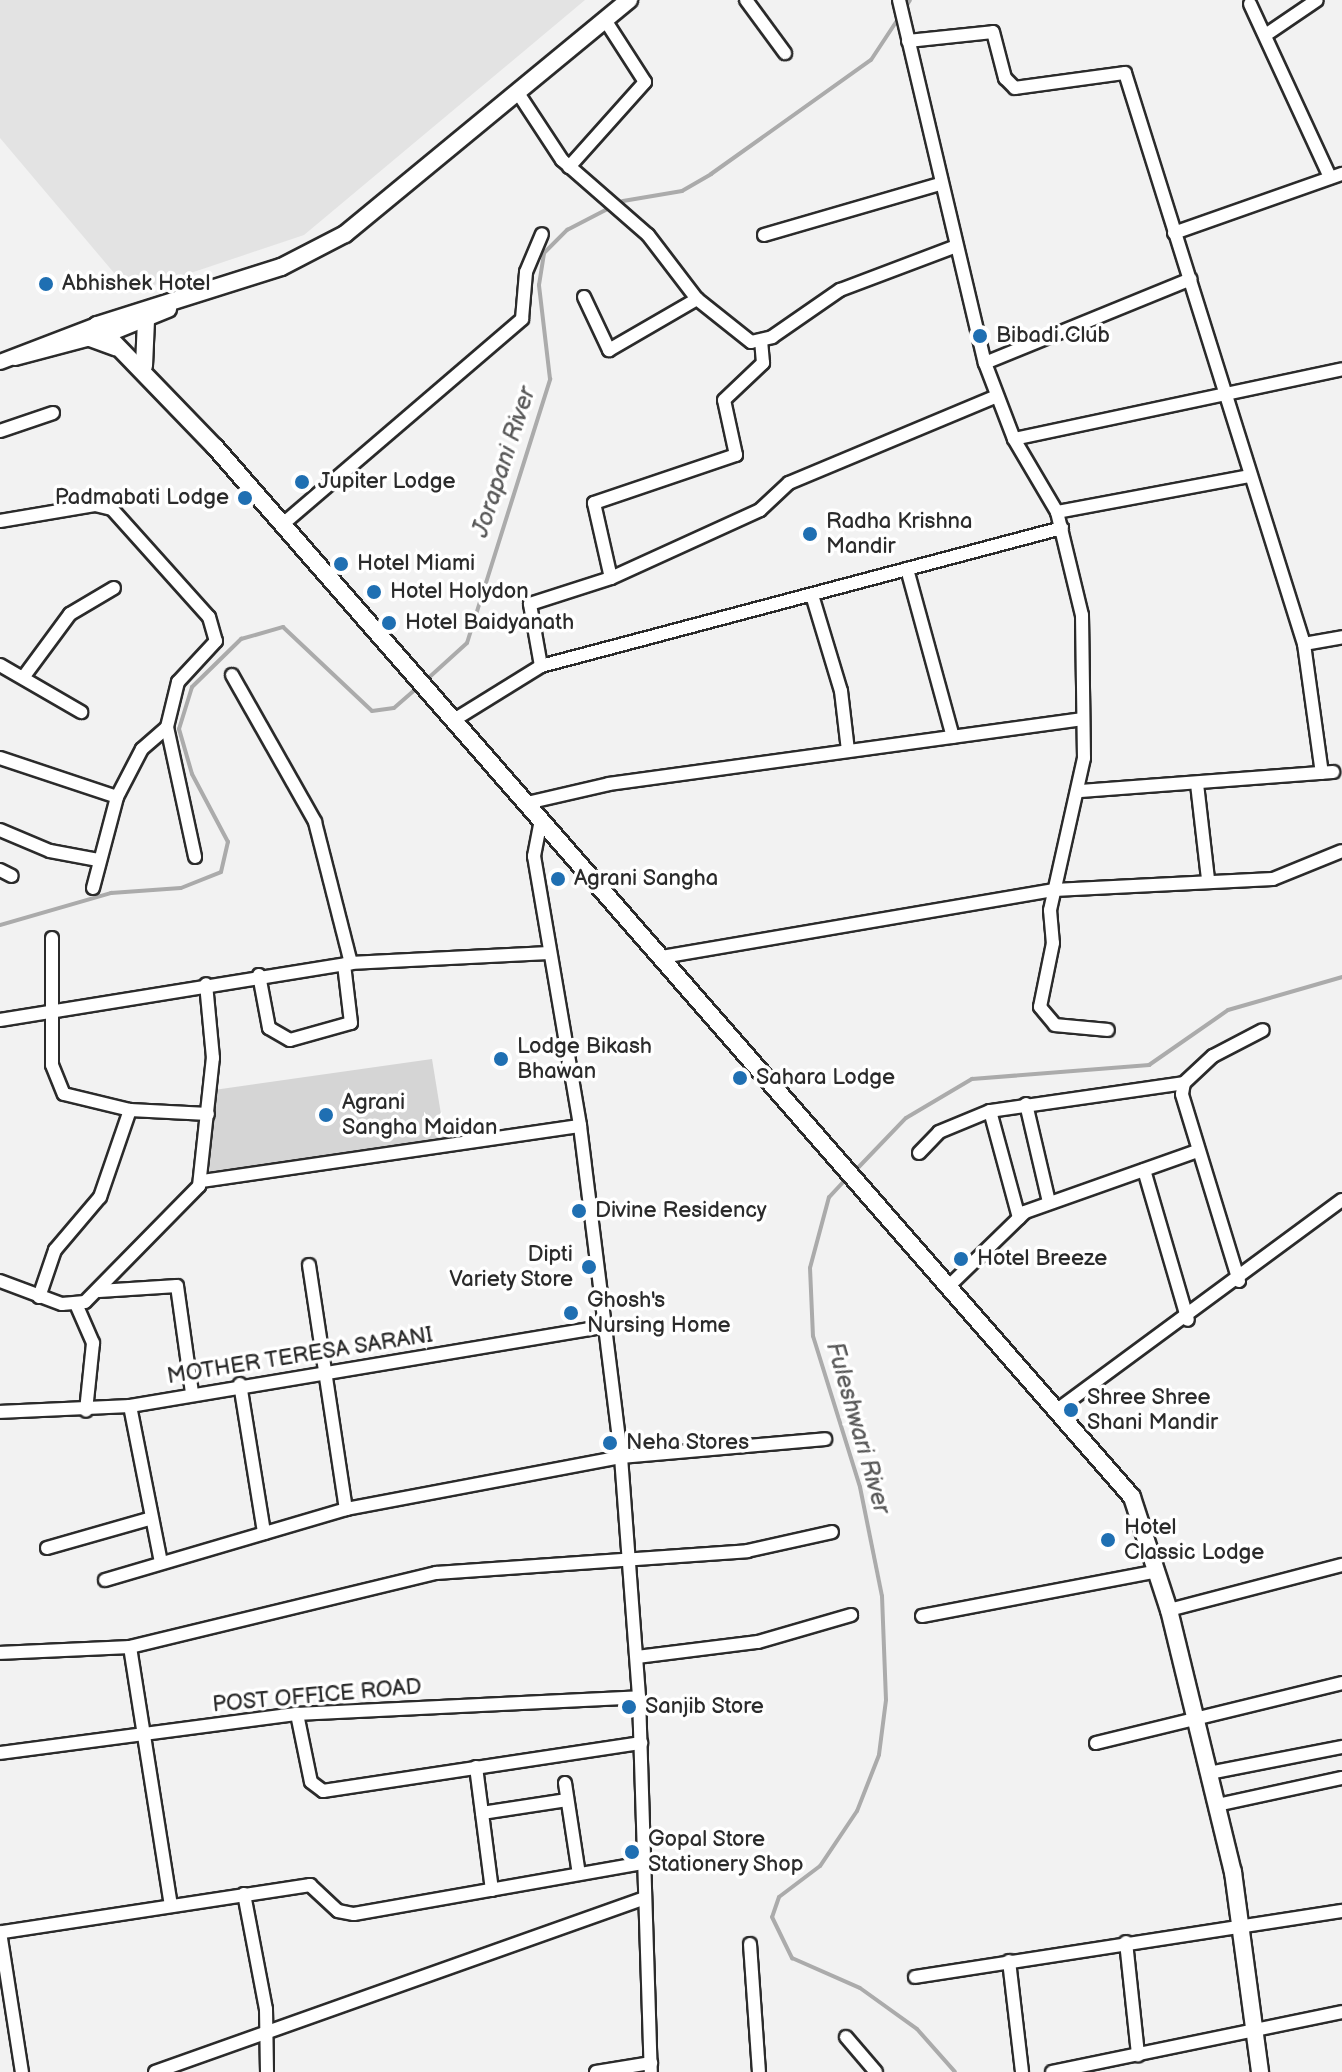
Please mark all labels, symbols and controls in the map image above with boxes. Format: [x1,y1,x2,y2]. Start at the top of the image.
place label: Abhishek Hotel [62,271,210,297]
marker: Abhishek Hotel [37,275,55,293]
place label: Bibadi Club [996,323,1110,349]
marker: Bibadi Club [971,327,989,345]
water label: Jorapani River [466,383,542,541]
place label: Jupiter Lodge [318,469,455,495]
marker: Jupiter Lodge [293,473,311,491]
place label: Padmabati Lodge [55,485,229,511]
marker: Padmabati Lodge [236,489,254,507]
place label: Radha Krishna Mandir [826,508,972,560]
marker: Radha Krishna Mandir [801,525,819,543]
place label: Hotel Miami [357,551,475,577]
marker: Hotel Miami [332,555,350,573]
place label: Hotel Holydon [390,579,529,605]
marker: Hotel Holydon [365,583,383,601]
place label: Hotel Baidyanath [405,610,574,636]
marker: Hotel Baidyanath [380,614,398,632]
place label: Agrani Sangha [574,866,719,892]
marker: Agrani Sangha [549,870,567,888]
place label: Lodge Bikash Bhawan [517,1033,652,1084]
marker: Lodge Bikash Bhawan [492,1050,510,1068]
place label: Sahara Lodge [756,1065,895,1091]
marker: Sahara Lodge [731,1069,749,1087]
place label: Agrani Sangha Maidan [342,1089,497,1140]
marker: Agrani Sangha Maidan [317,1106,335,1124]
place label: Divine Residency [595,1198,767,1224]
marker: Divine Residency [570,1202,588,1220]
place label: Dipti Variety Store [447,1241,573,1292]
place label: Hotel Breeze [977,1246,1107,1272]
marker: Hotel Breeze [952,1250,970,1268]
marker: Dipti Variety Store [580,1258,598,1276]
place label: Ghosh's Nursing Home [587,1287,731,1338]
marker: Ghosh's Nursing Home [562,1304,580,1322]
street label: MOTHER TERESA SARANI [165,1322,435,1390]
water label: Fuleshwari River [820,1339,896,1517]
place label: Shree Shree Shani Mandir [1087,1384,1218,1436]
marker: Shree Shree Shani Mandir [1062,1401,1080,1419]
place label: Neha Stores [626,1430,749,1456]
marker: Neha Stores [601,1434,619,1452]
place label: Hotel Classic Lodge [1124,1514,1264,1566]
marker: Hotel Classic Lodge [1099,1531,1117,1549]
street label: POST OFFICE ROAD [211,1674,423,1718]
place label: Sanjib Store [645,1694,764,1720]
marker: Sanjib Store [620,1698,638,1716]
place label: Gopal Store Stationery Shop [648,1826,805,1878]
marker: Gopal Store Stationery Shop [623,1843,641,1861]

